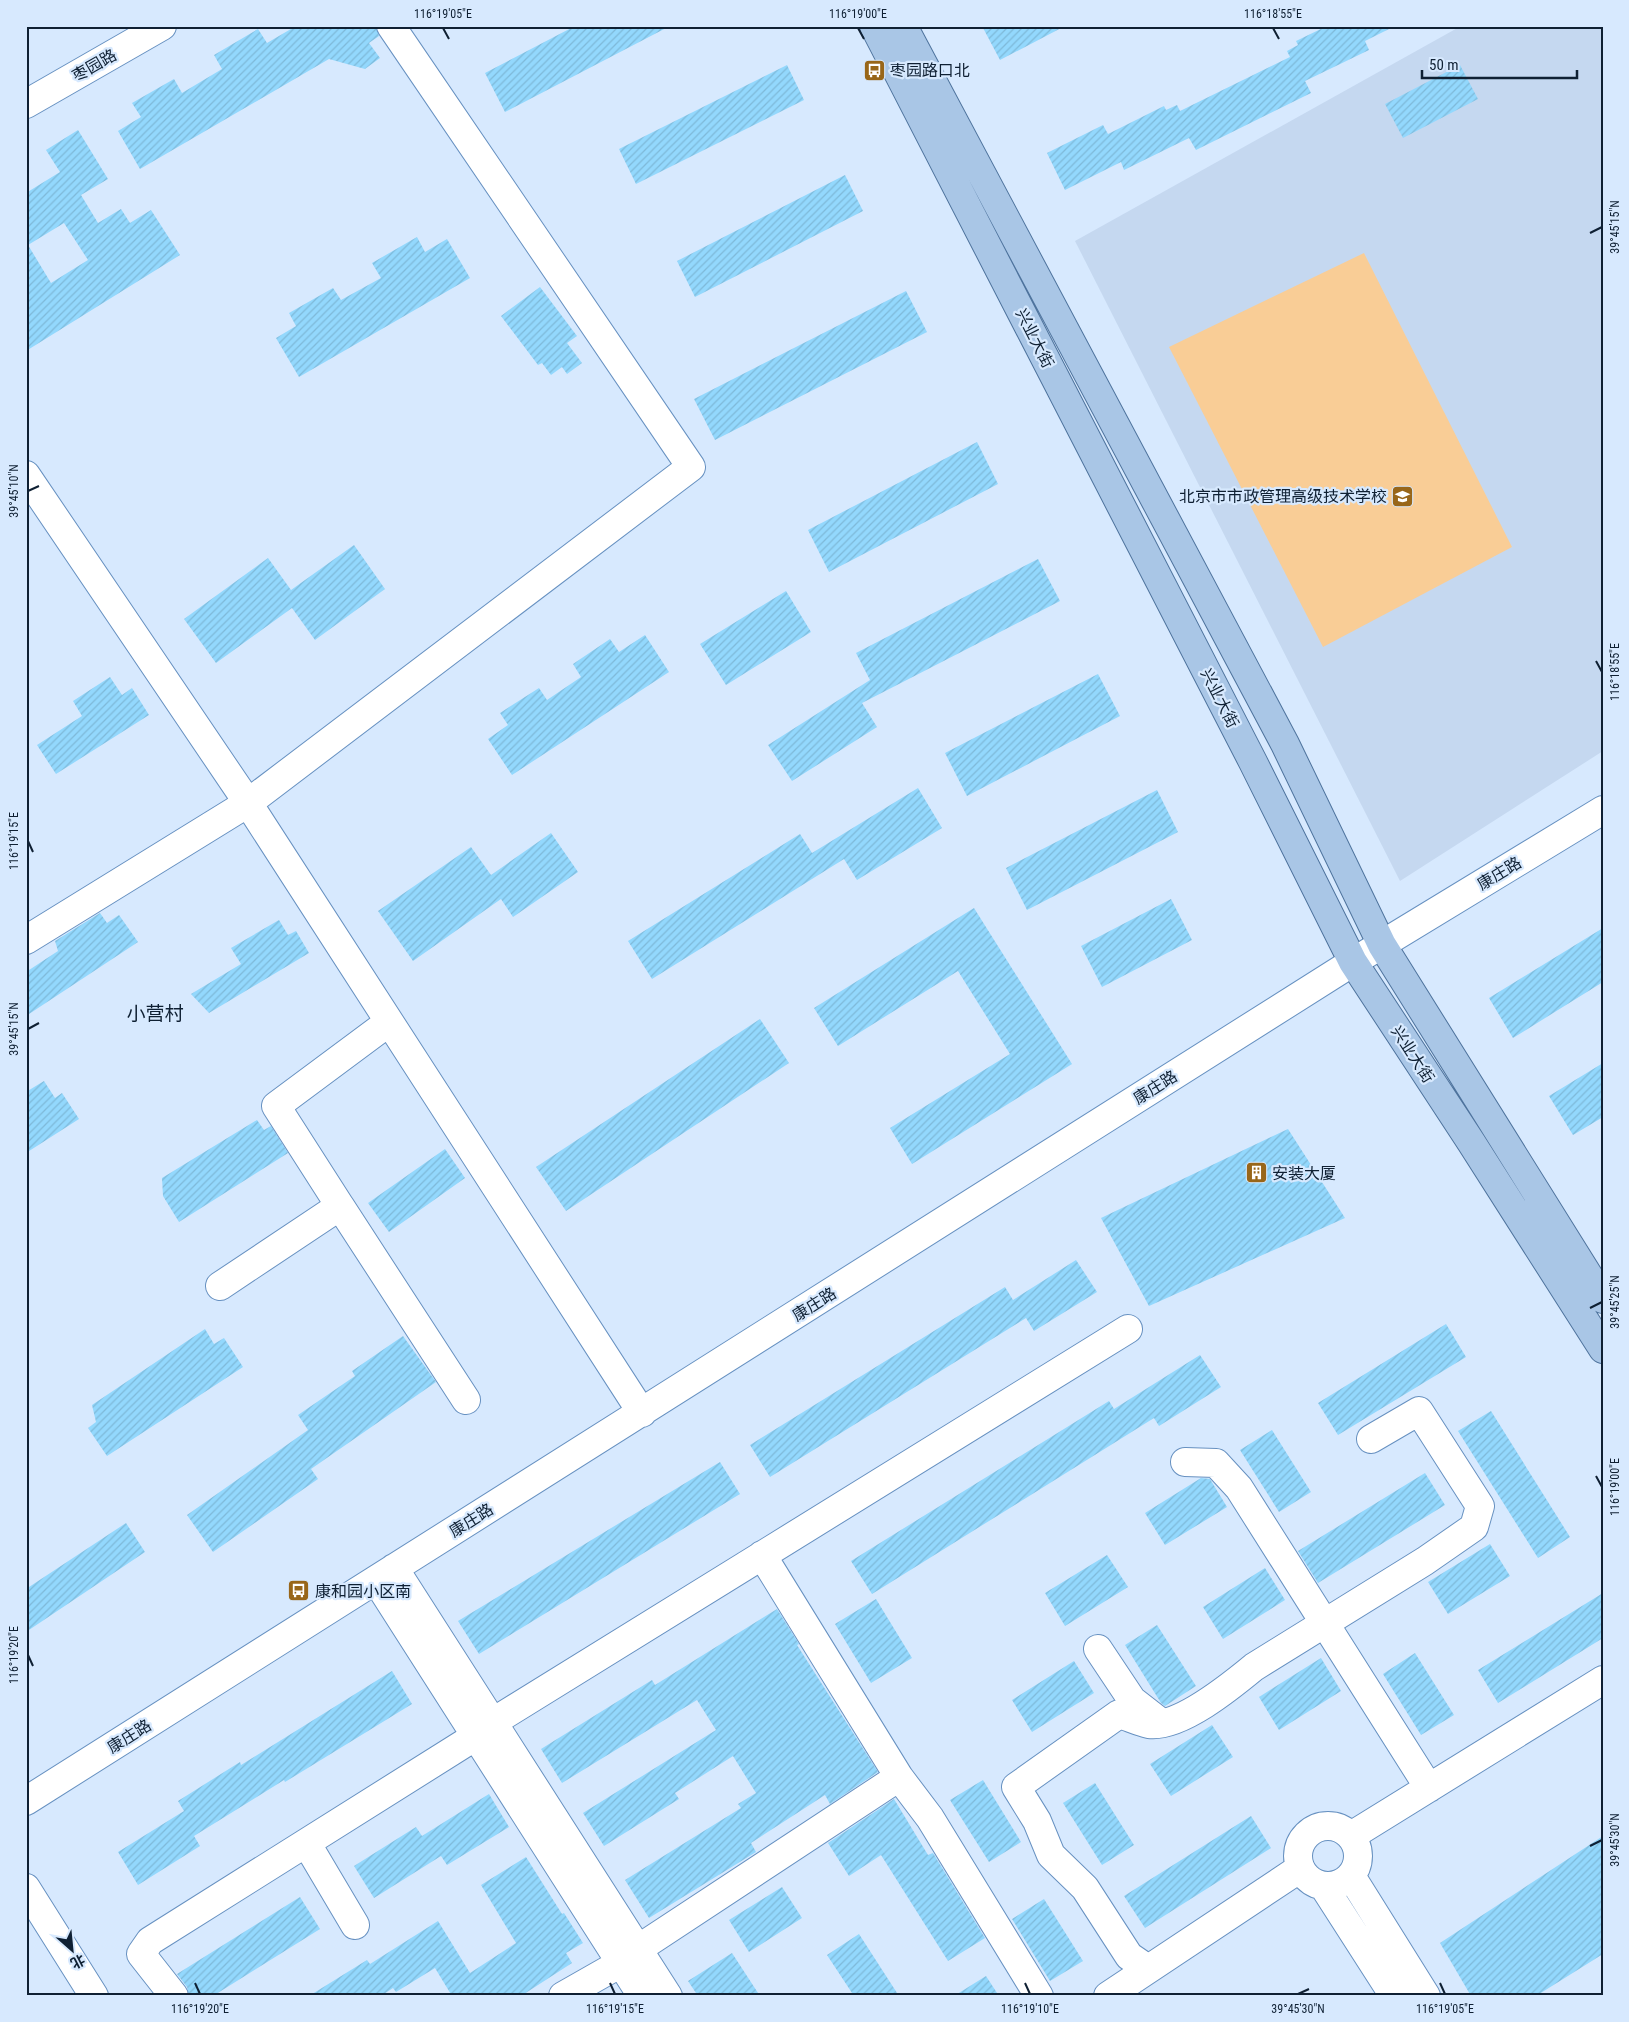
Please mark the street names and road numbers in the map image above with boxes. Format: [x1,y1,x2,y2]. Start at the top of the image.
street label: 枣园路 [69,45,120,86]
street label: 兴业大街 [1012,305,1058,371]
street label: 兴业大街 [1197,665,1243,731]
street label: 康庄路 [1474,853,1525,894]
street label: 兴业大街 [1387,1022,1438,1086]
street label: 康庄路 [1130,1067,1181,1108]
street label: 康庄路 [789,1284,840,1325]
street label: 康庄路 [446,1500,497,1541]
street label: 康庄路 [104,1716,155,1757]

